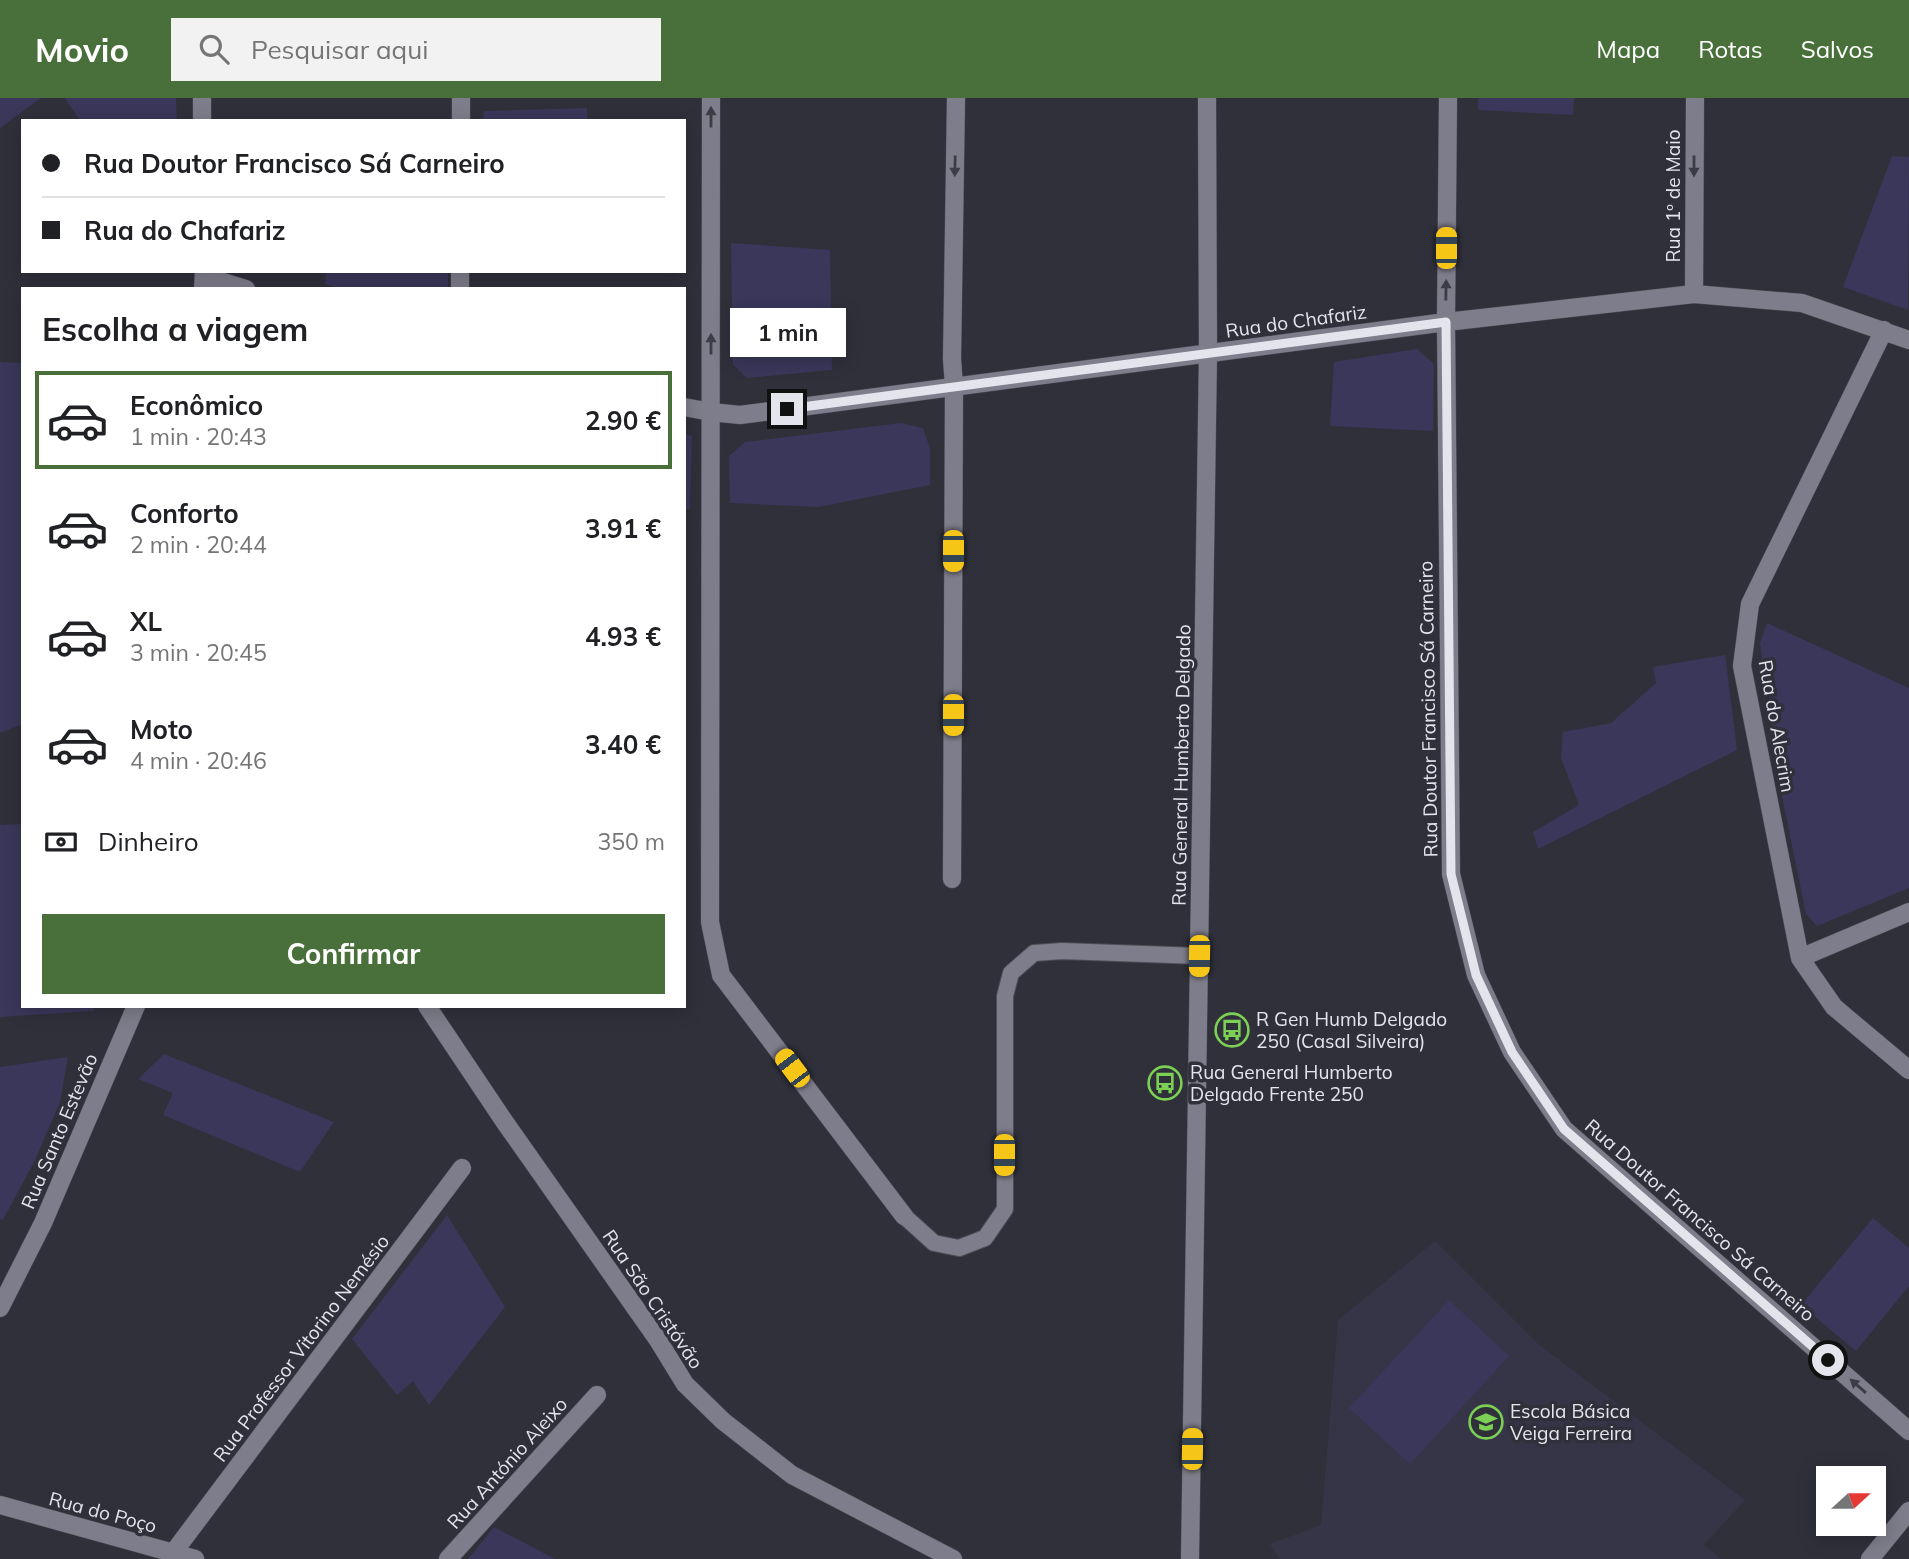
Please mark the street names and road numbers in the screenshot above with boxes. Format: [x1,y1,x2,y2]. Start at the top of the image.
street label: Rua 1º de Maio [1661,129,1685,263]
street label: Rua do Chafariz [1224,299,1368,343]
street label: Rua Doutor Francisco Sá Carneiro [1413,560,1443,858]
street label: Rua General Humberto Delgado [1167,624,1195,906]
street label: Rua do Alecrim [1754,658,1800,794]
street label: Rua Santo Estevão [15,1050,103,1212]
street label: Rua Doutor Francisco Sá Carneiro [1580,1114,1820,1326]
street label: Rua São Cristóvão [598,1225,708,1373]
street label: Rua Professor Vitorino Nemésio [208,1230,394,1466]
street label: Rua António Aleixo [442,1392,572,1534]
street label: Rua do Poço [47,1486,159,1538]

